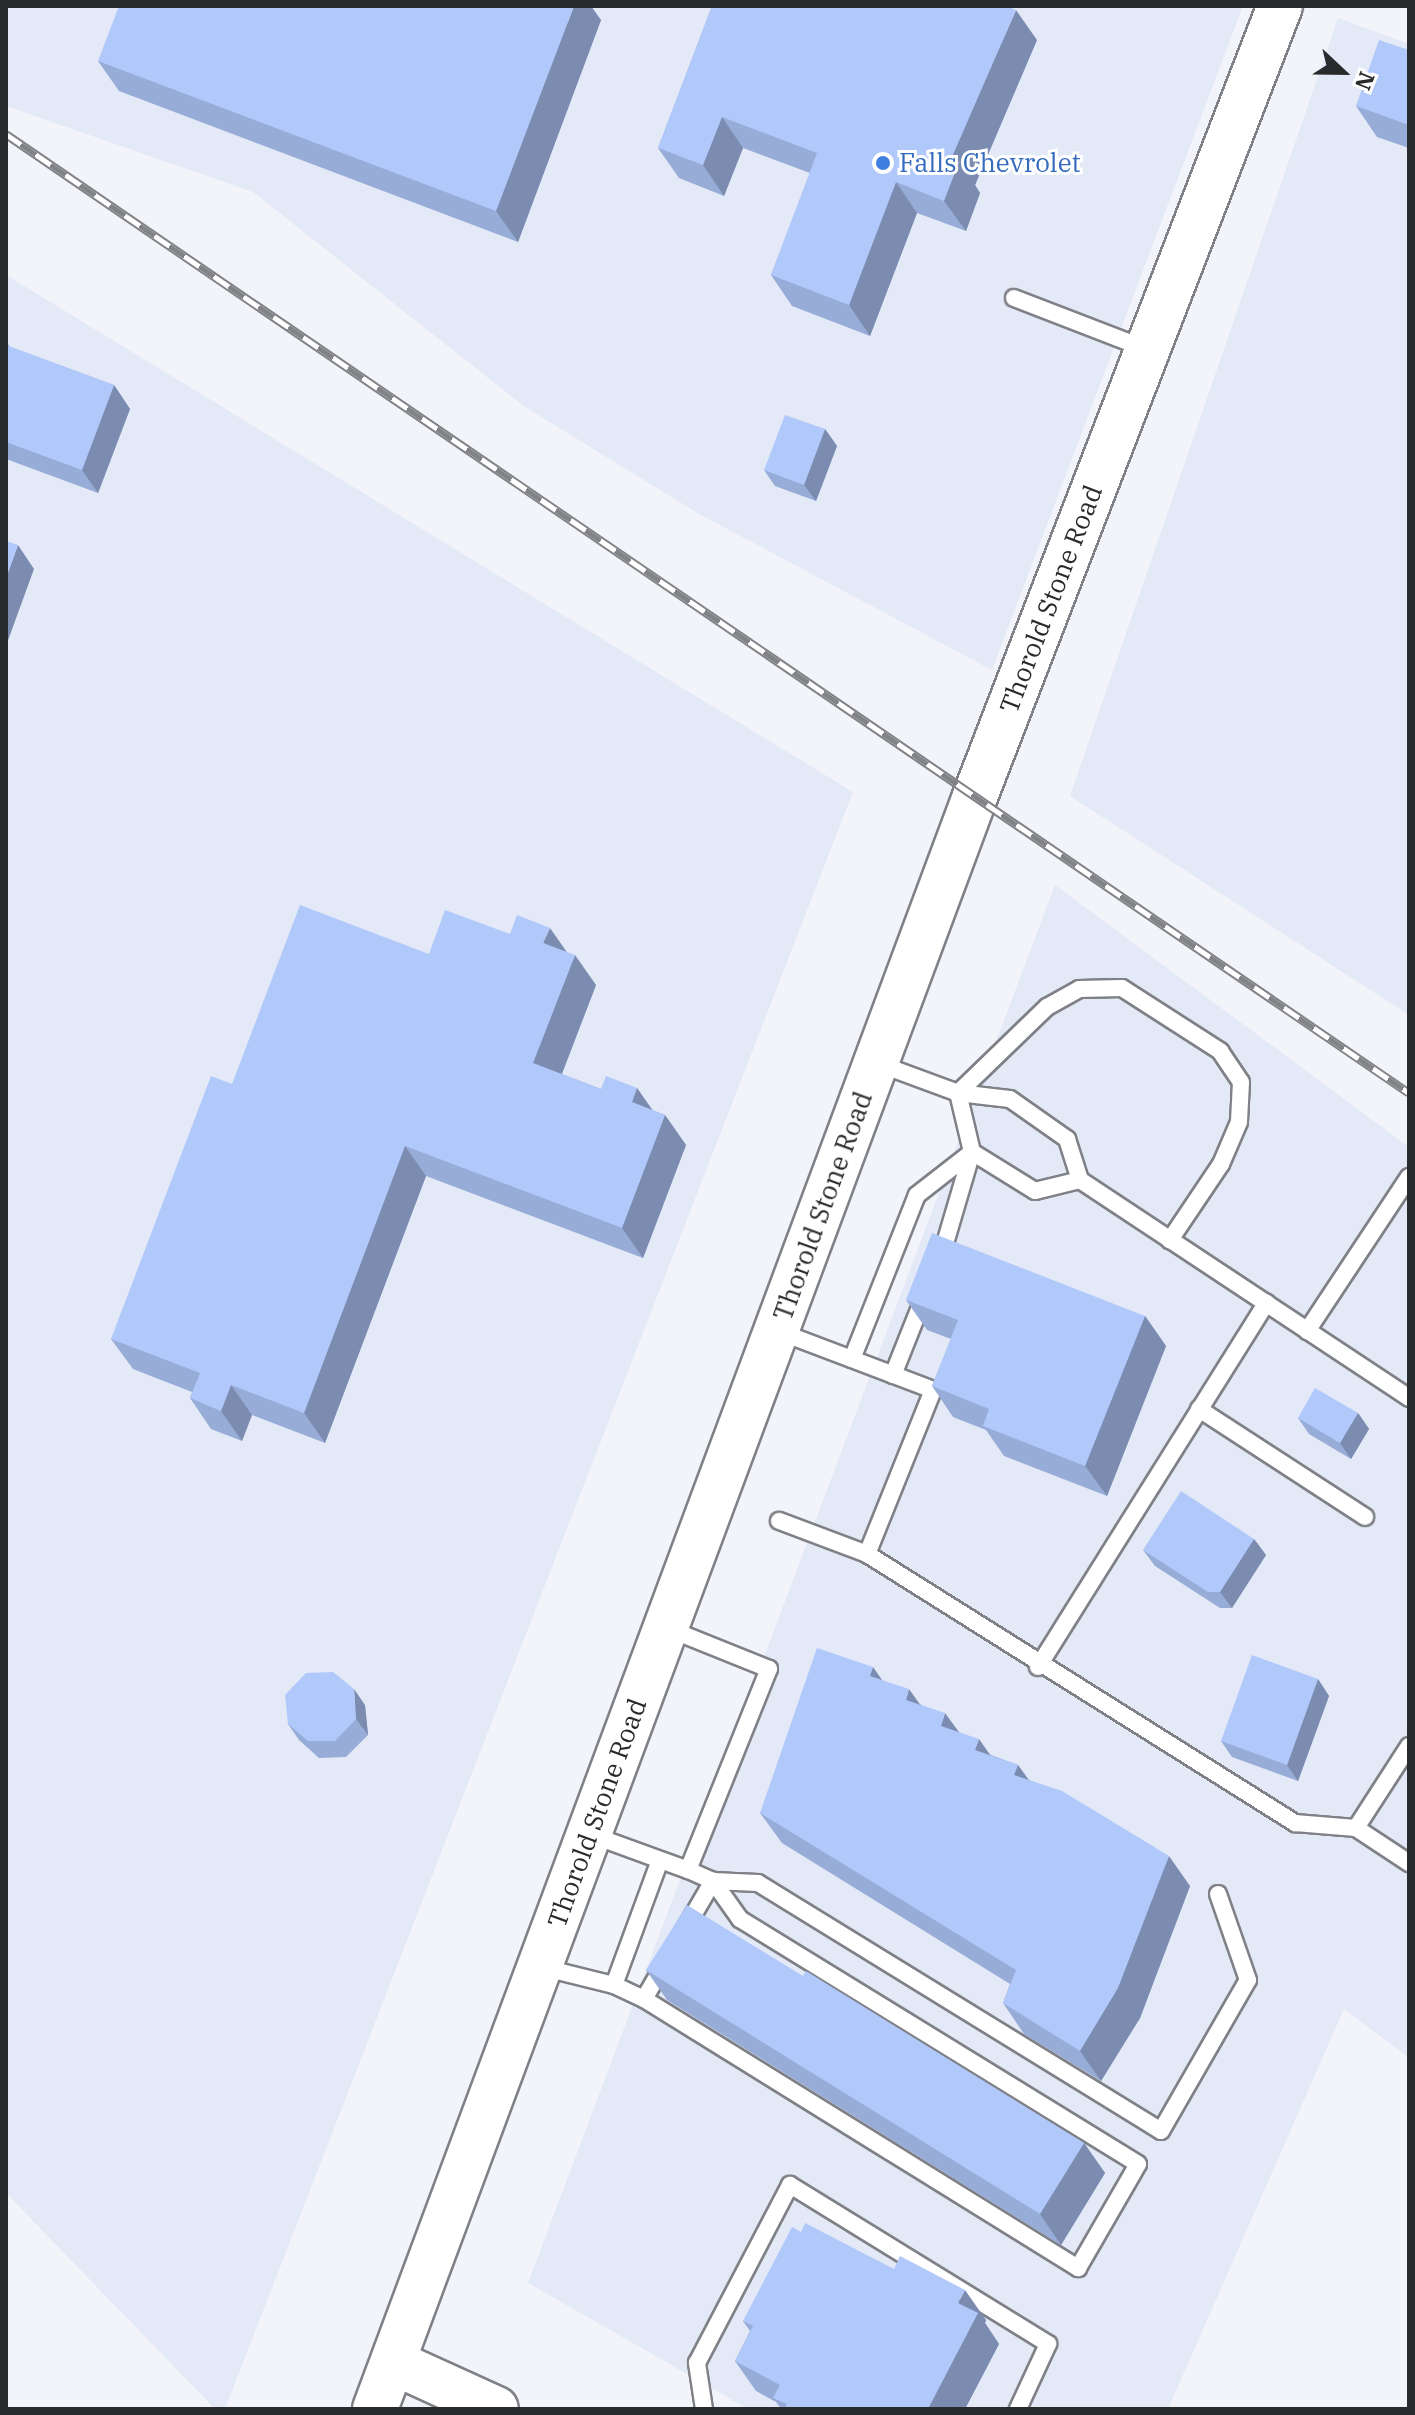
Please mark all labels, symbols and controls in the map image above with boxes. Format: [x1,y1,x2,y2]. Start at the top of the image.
north arrow [1303,32,1383,112]
text: N [1349,68,1382,95]
place label: Falls Chevrolet [899,147,1081,179]
marker: Falls Chevrolet [874,154,892,172]
street label: Thorold Stone Road [993,481,1109,717]
street label: Thorold Stone Road [767,1087,879,1325]
street label: Thorold Stone Road [541,1694,653,1932]

